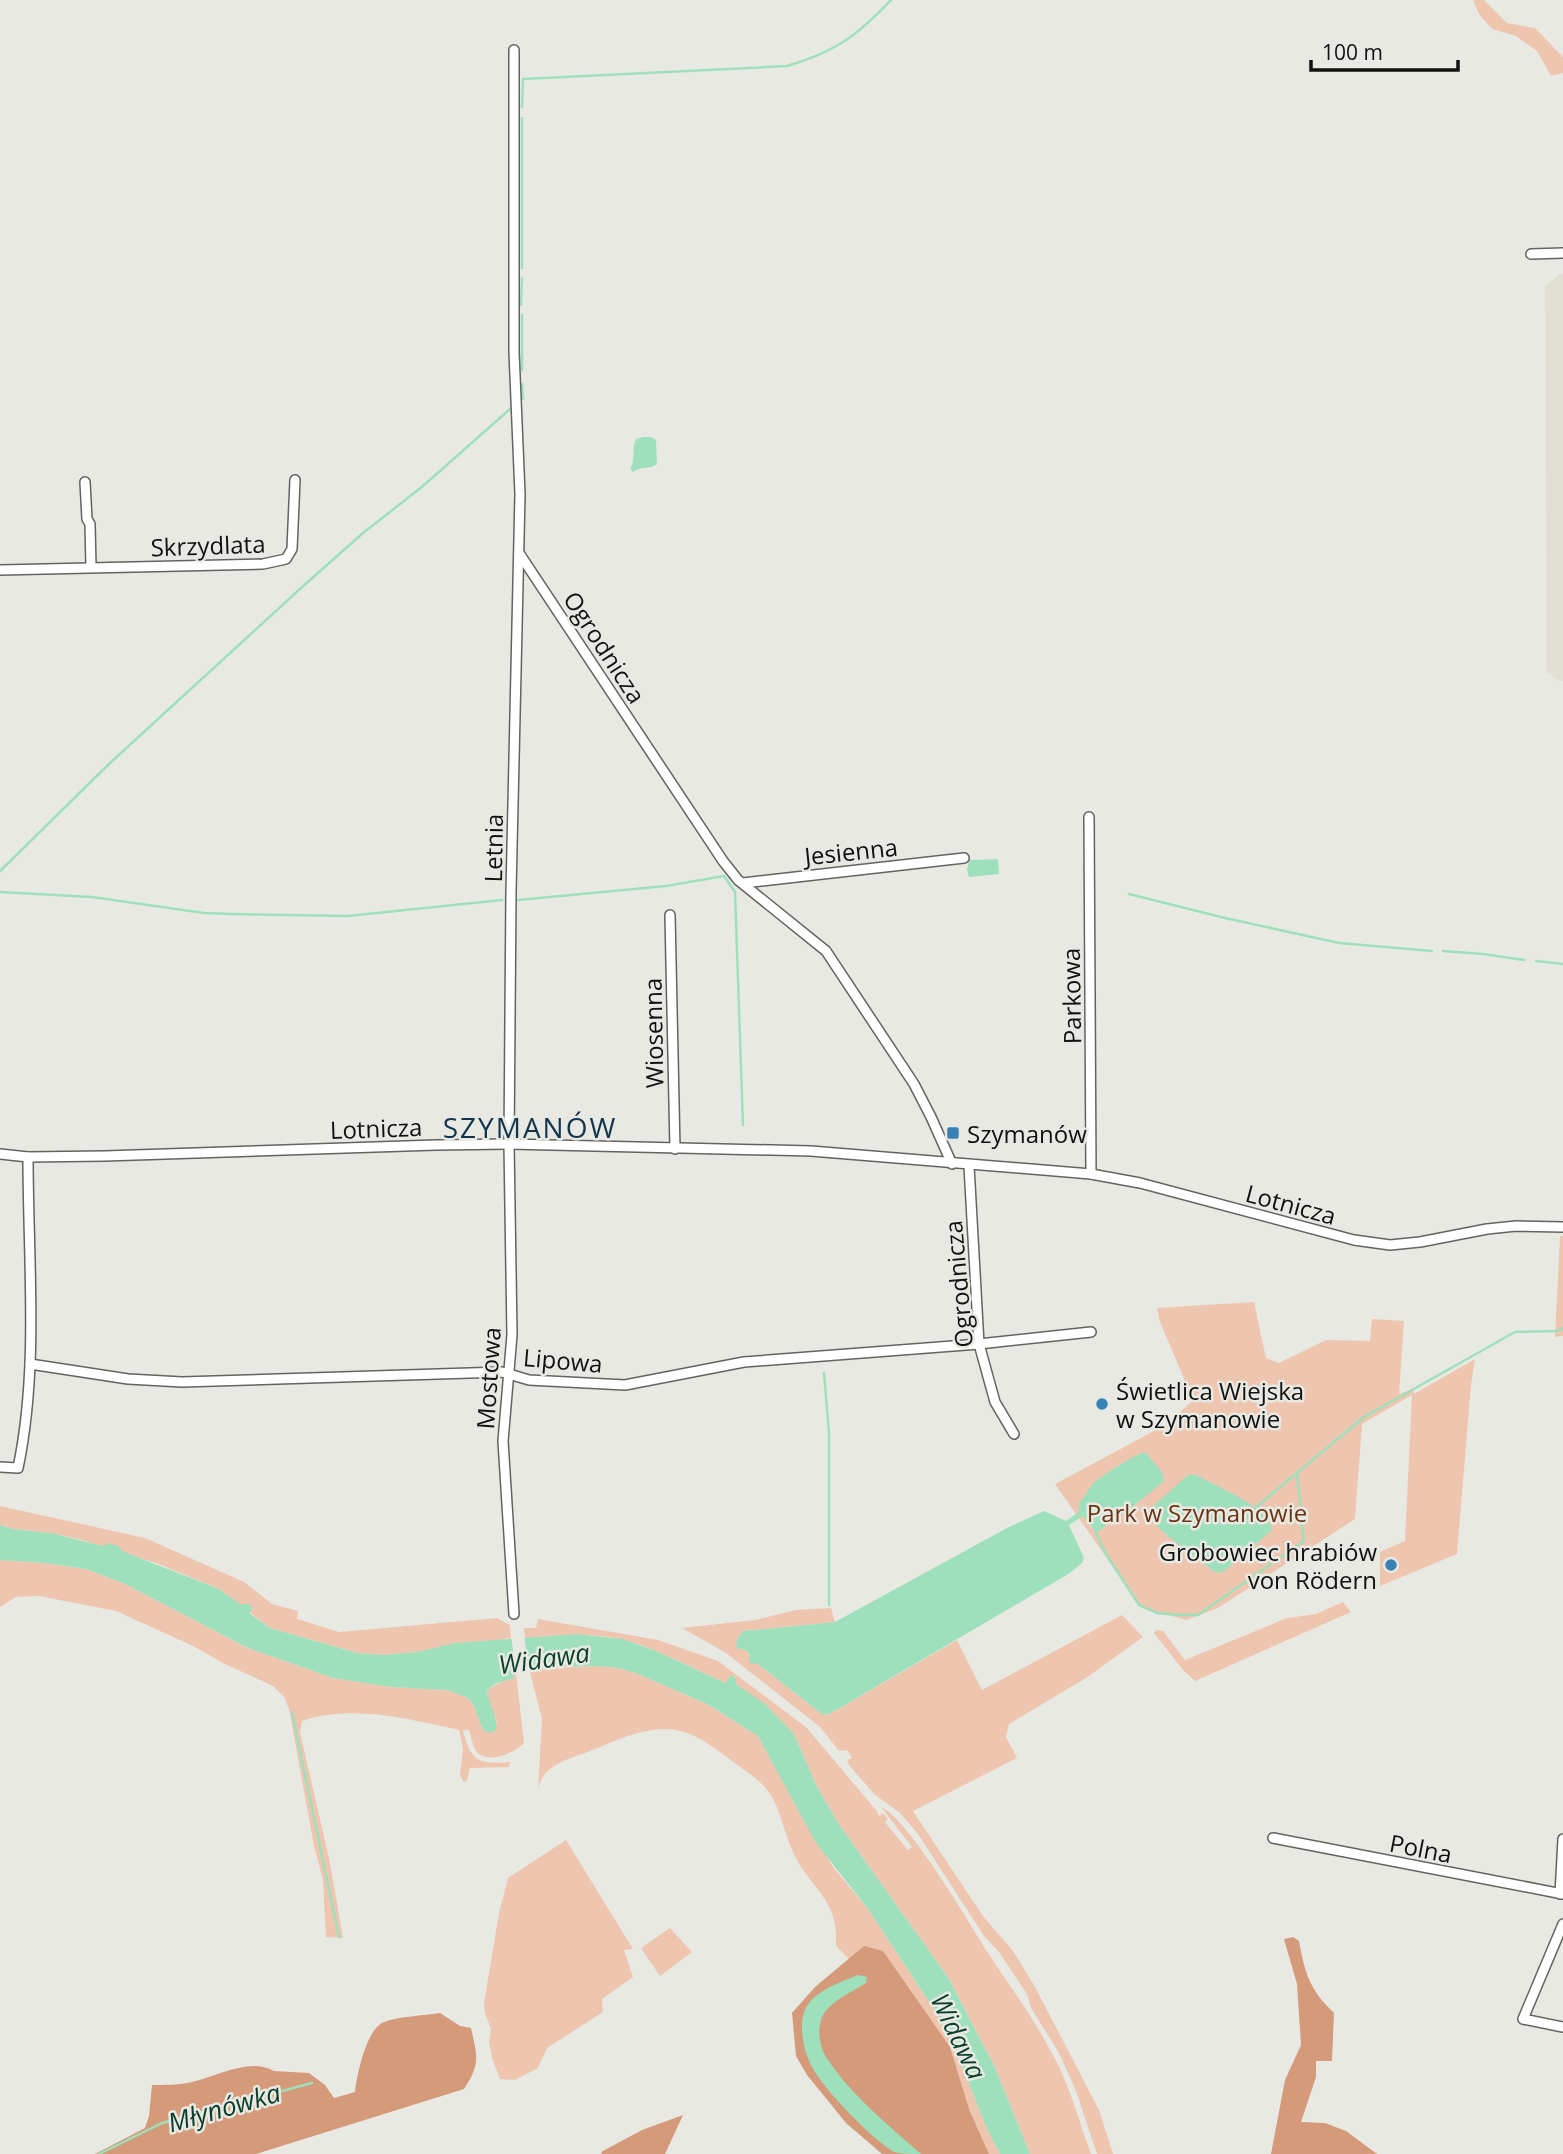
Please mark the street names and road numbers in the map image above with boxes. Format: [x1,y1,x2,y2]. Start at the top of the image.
street label: Skrzydlata [150,527,266,563]
street label: Ogrodnicza [556,585,654,709]
street label: Letnia [476,813,510,883]
street label: Jesienna [801,830,899,873]
street label: Parkowa [1054,947,1088,1045]
street label: Wiosenna [636,978,670,1088]
street label: Lotnicza [329,1110,423,1146]
street label: Lotnicza [1242,1176,1340,1232]
street label: Ogrodnicza [936,1219,980,1349]
street label: Mostowa [468,1326,508,1430]
street label: Lipowa [522,1340,604,1380]
street label: Polna [1387,1826,1455,1870]

